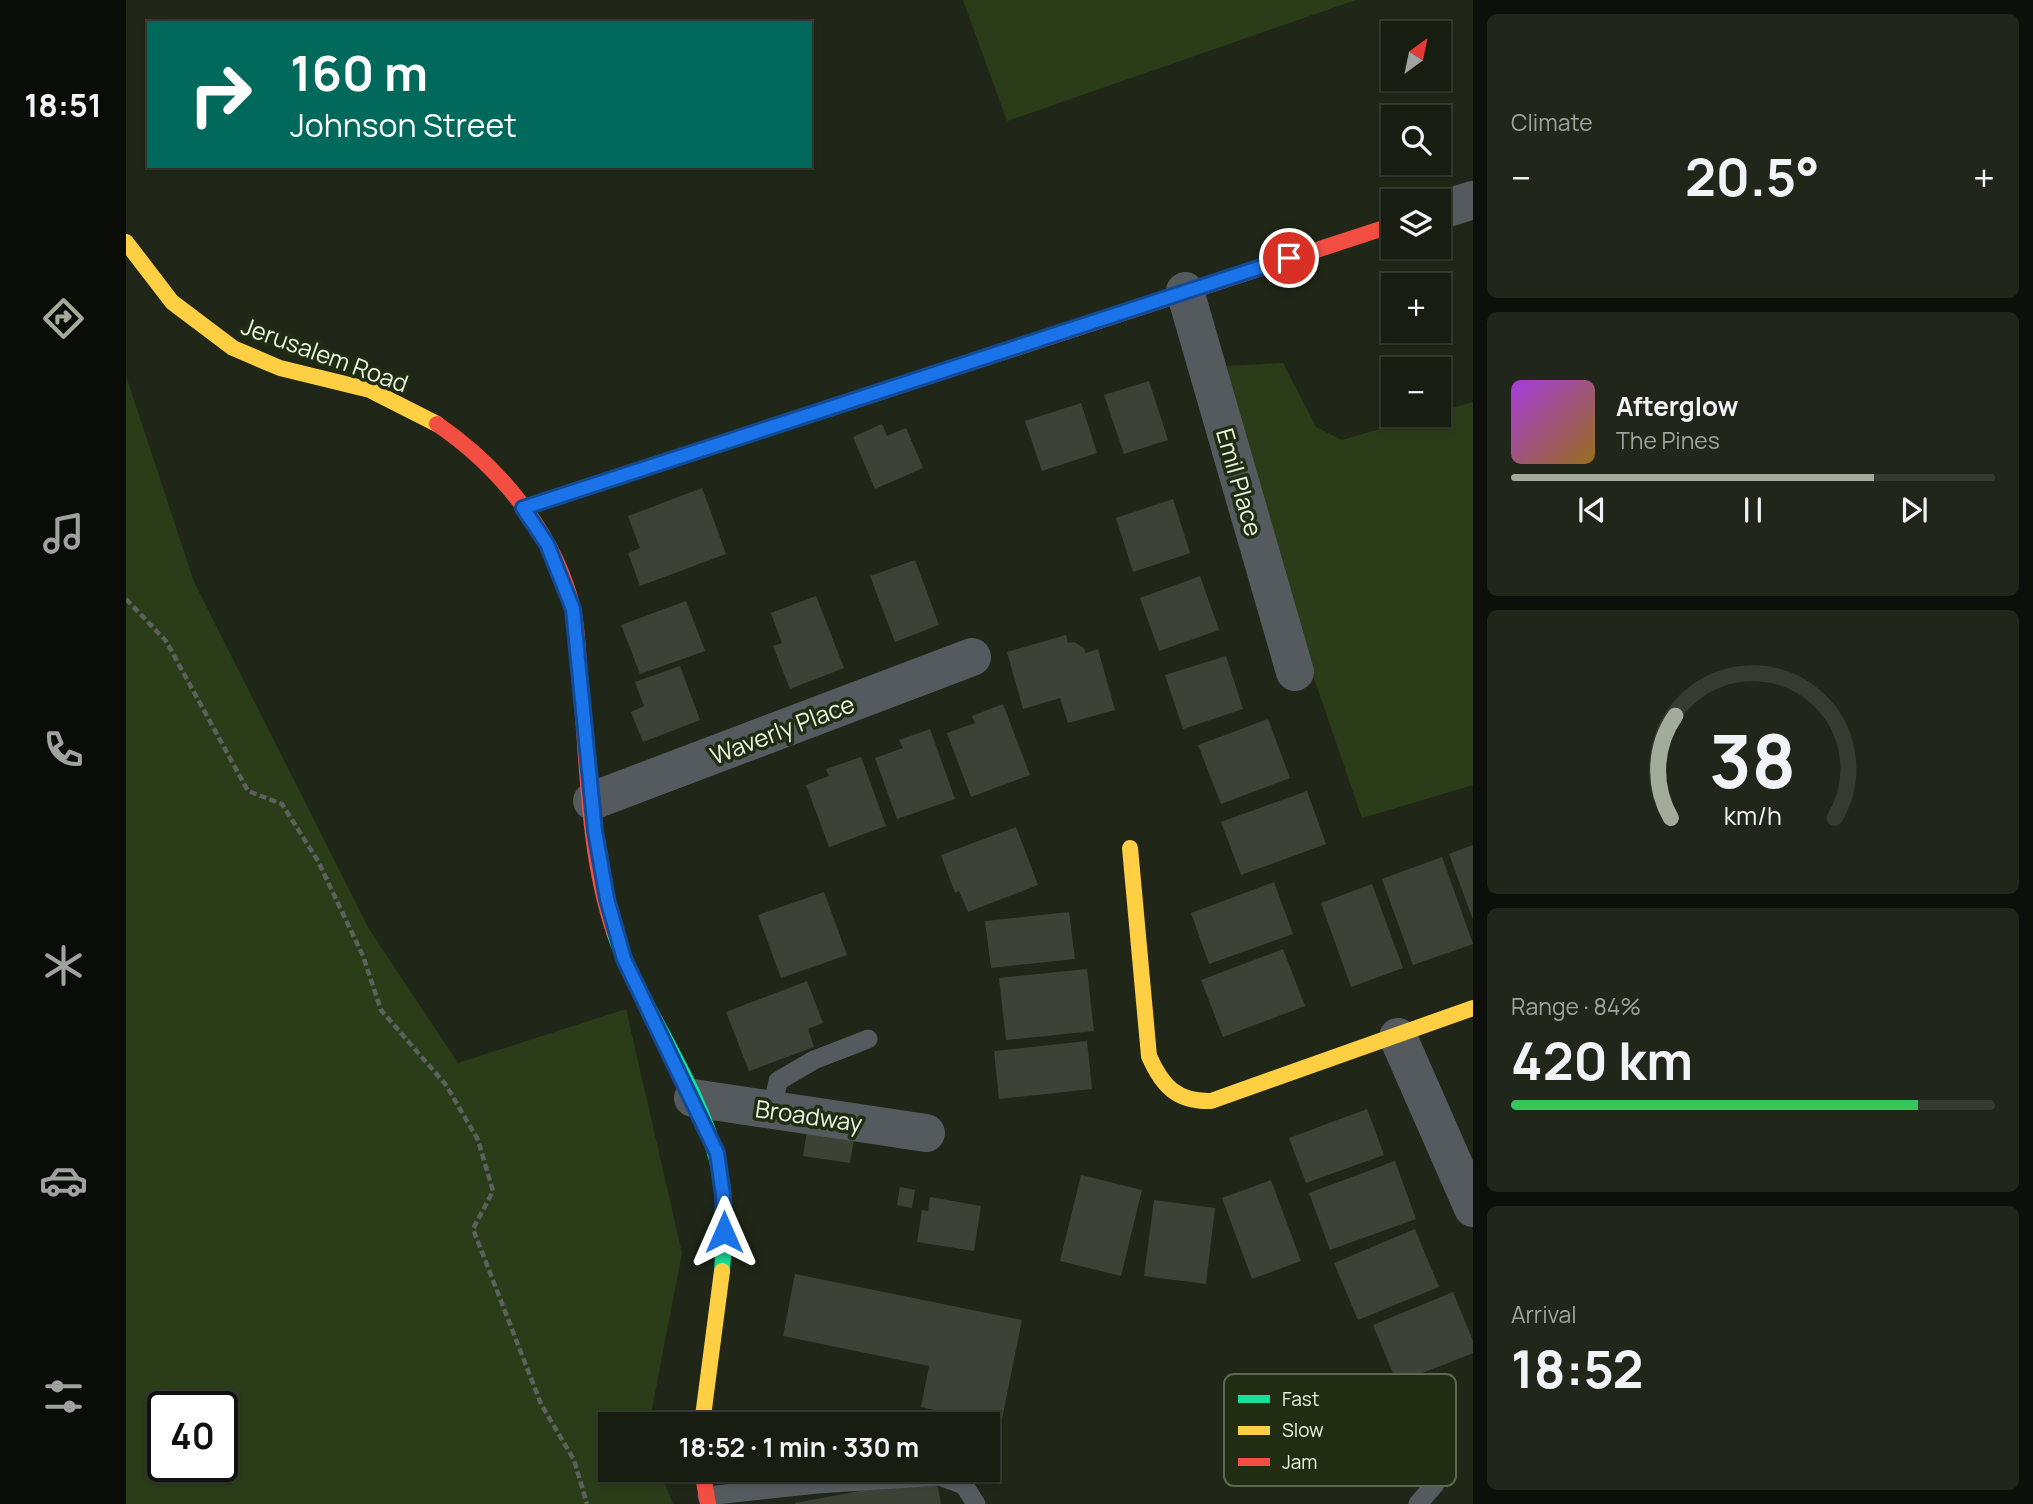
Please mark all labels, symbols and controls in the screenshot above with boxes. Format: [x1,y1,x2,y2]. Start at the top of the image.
north arrow [1381,21,1451,91]
map controls [1381,21,1451,427]
text: 160 m [290,39,428,106]
icon: right [175,49,266,140]
text: 18:51 [24,83,102,127]
text: Johnson Street [290,103,517,147]
button: search [1381,105,1451,175]
text: Climate [1511,106,1593,138]
text: 20.5° [1685,141,1820,212]
text: − [1511,151,1532,203]
text: + [1973,151,1995,203]
button: layers [1381,189,1451,259]
pin [1259,228,1319,288]
icon: arrive [1270,239,1308,277]
button: + [1381,273,1451,343]
icon: directions [39,294,88,343]
street label: Jerusalem Road [237,309,413,399]
button: − [1381,357,1451,427]
text: Afterglow [1616,388,1738,424]
street label: Emil Place [1209,424,1271,540]
text: The Pines [1616,424,1720,456]
icon: previous [1573,491,1611,529]
icon: pause [1734,491,1772,529]
icon: next [1895,491,1933,529]
icon: music [39,509,88,558]
street label: Waverly Place [705,686,859,772]
text: 38 [1710,710,1796,810]
icon: phone [39,725,88,774]
text: km/h [1724,798,1782,833]
icon: climate [39,941,88,990]
text: Range · 84% [1511,990,1641,1022]
text: 420 km [1511,1025,1693,1096]
street label: Broadway [753,1091,865,1139]
icon: car [39,1156,88,1205]
position arrow [687,1195,761,1269]
text: Arrival [1511,1298,1577,1330]
text: 18:52 [1511,1333,1644,1404]
icon: filters [39,1372,88,1421]
legend [1224,1374,1456,1486]
text: Fast [1282,1386,1319,1412]
speed limit sign: 40 [147,1391,238,1482]
text: Slow [1282,1417,1324,1443]
text: 18:52 · 1 min · 330 m [679,1429,919,1465]
text: Jam [1282,1449,1317,1475]

